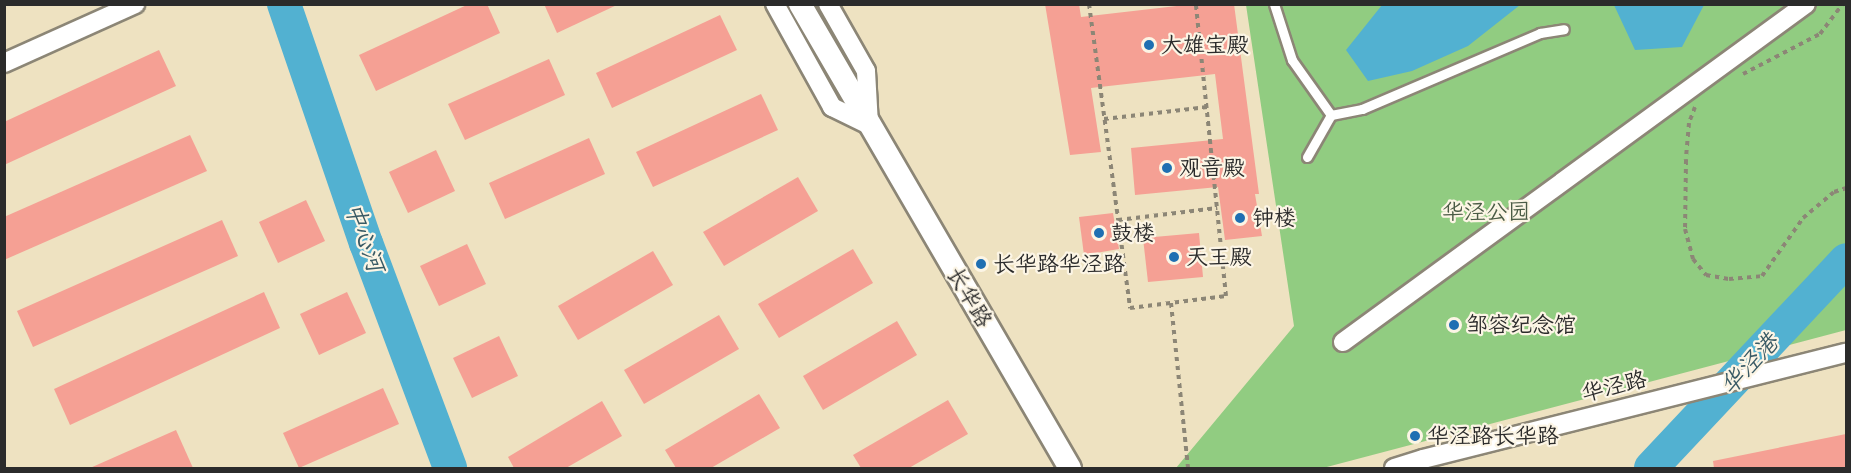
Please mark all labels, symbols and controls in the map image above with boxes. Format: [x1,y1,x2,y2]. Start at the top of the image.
place label: 大雄宝殿 [1161,32,1249,58]
marker: 大雄宝殿 [1142,38,1156,52]
place label: 观音殿 [1179,155,1245,181]
marker: 观音殿 [1160,161,1174,175]
water label: 中心河 [339,198,391,276]
park label: 华泾公园 [1442,199,1530,225]
place label: 钟楼 [1252,205,1296,231]
marker: 钟楼 [1233,211,1247,225]
place label: 鼓楼 [1111,220,1155,246]
marker: 鼓楼 [1092,226,1106,240]
place label: 天王殿 [1186,244,1252,270]
marker: 天王殿 [1167,250,1181,264]
place label: 长华路华泾路 [993,251,1125,277]
marker: 长华路华泾路 [974,257,988,271]
street label: 长华路 [942,262,998,332]
place label: 邹容纪念馆 [1466,312,1576,338]
marker: 邹容纪念馆 [1447,318,1461,332]
water label: 华泾港 [1714,328,1784,400]
street label: 华泾路 [1579,365,1649,407]
place label: 华泾路长华路 [1427,423,1559,449]
marker: 华泾路长华路 [1408,429,1422,443]

